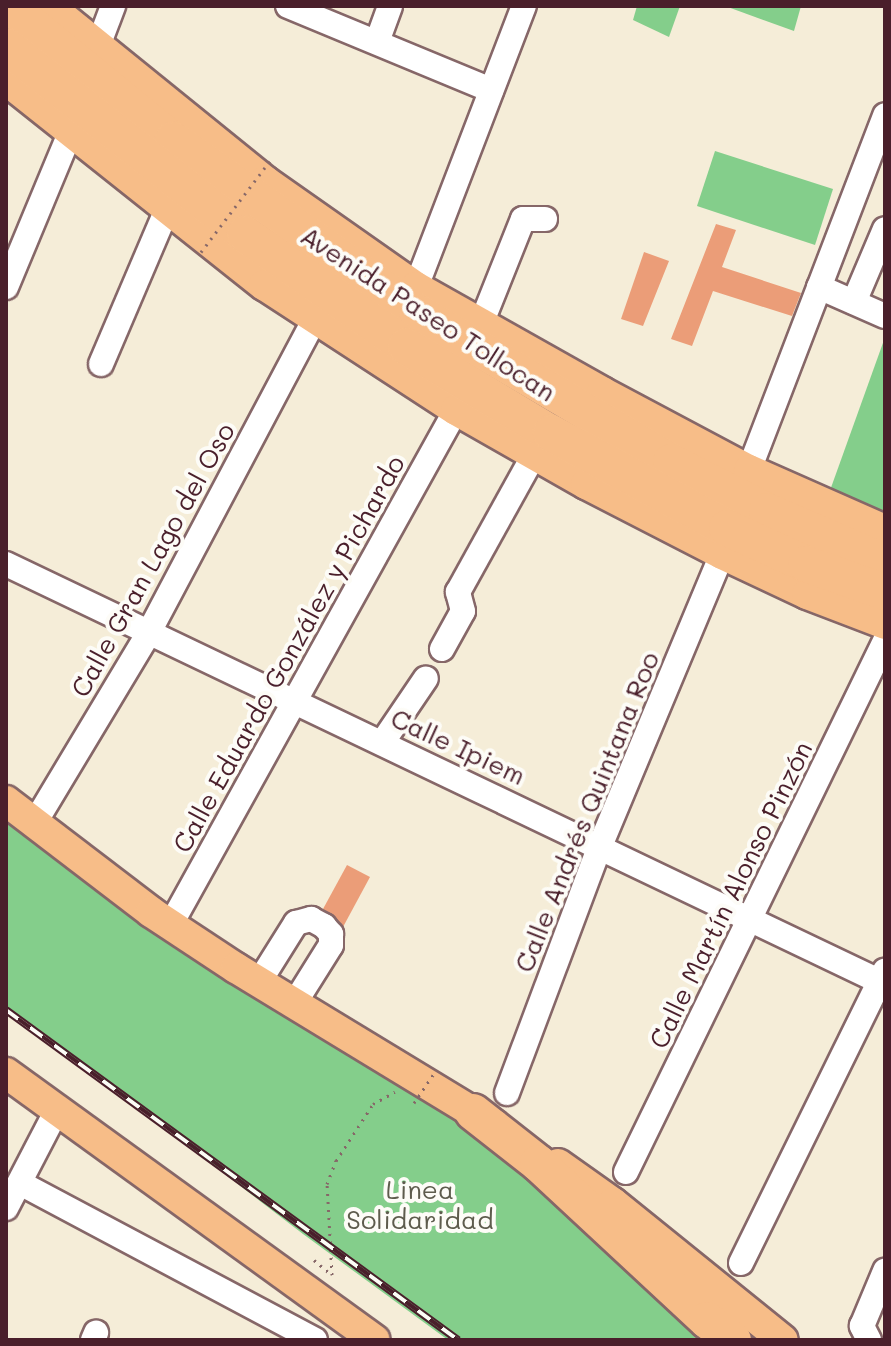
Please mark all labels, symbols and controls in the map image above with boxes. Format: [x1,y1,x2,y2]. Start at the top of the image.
street label: Avenida Paseo Tollocan [295,220,561,408]
street label: Calle Gran Lago del Oso [65,418,241,702]
street label: Calle Eduardo González y Pichardo [166,450,412,858]
street label: Calle Andrés Quintana Roo [508,647,666,977]
street label: Calle Ipiem [386,702,530,792]
street label: Calle Martín Alonso Pinzón [643,736,819,1054]
park label: Linea Solidaridad [346,1174,494,1236]

